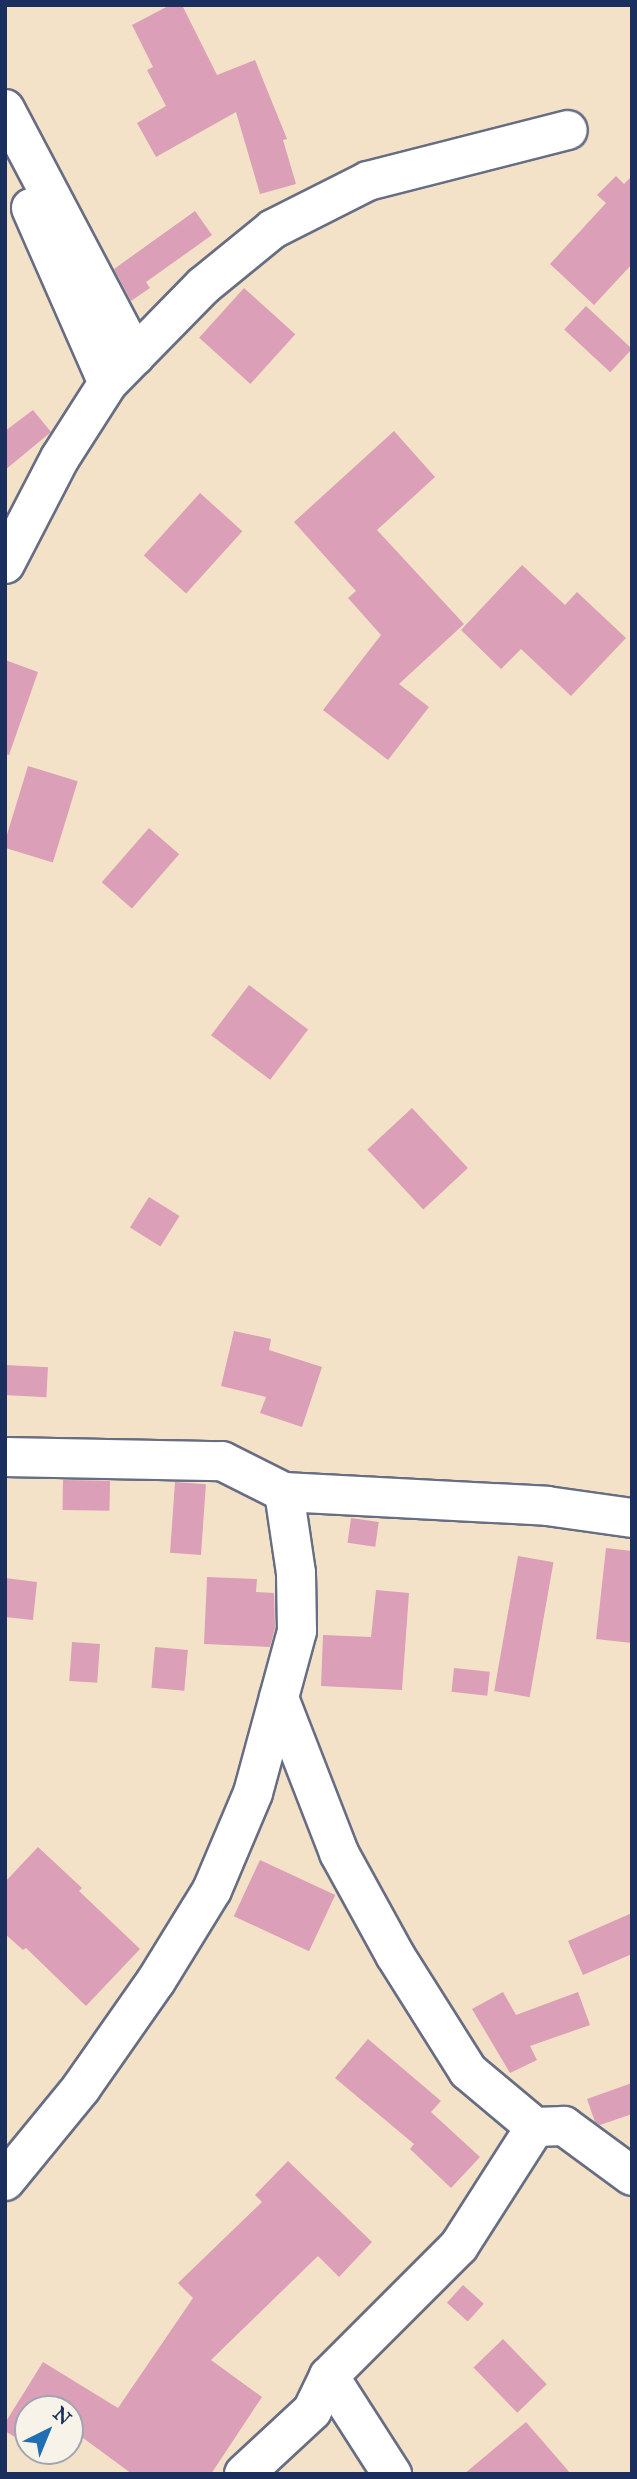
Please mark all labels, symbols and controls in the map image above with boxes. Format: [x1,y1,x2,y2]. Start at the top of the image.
north arrow [14,2395,84,2465]
text: N [49,2402,76,2430]

